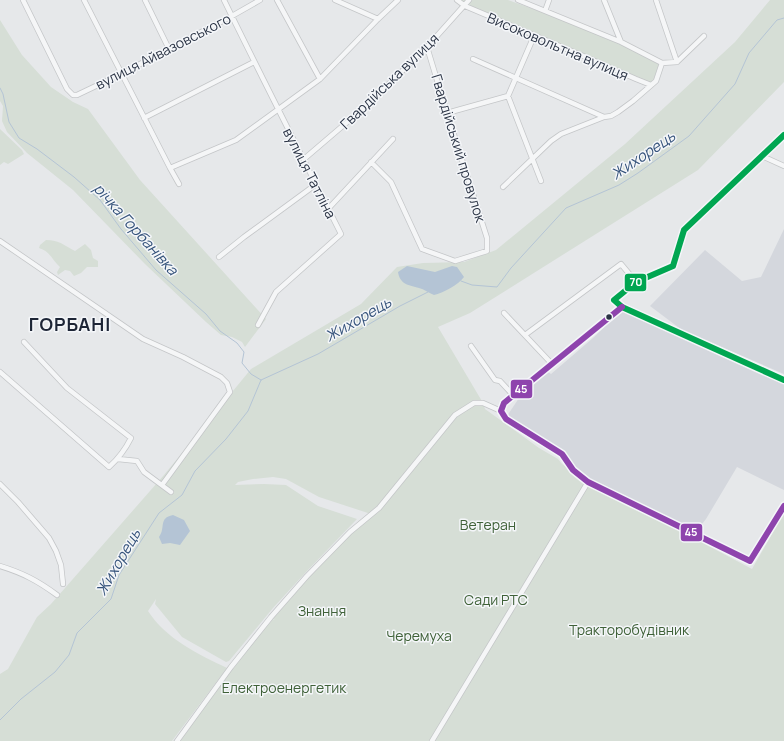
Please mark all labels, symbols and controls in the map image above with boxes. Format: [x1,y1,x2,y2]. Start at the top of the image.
street label: Високовольтна вулиця [484,8,632,84]
street label: вулиця Айвазовського [92,9,234,93]
street label: Гвардійська вулиця [336,29,442,133]
street label: Гвардійський провулок [427,72,491,225]
street label: вулиця Татліна [279,124,341,222]
water label: Жихорець [607,125,680,184]
water label: річка Горбанівка [89,178,183,280]
line badge: 70 [624,273,647,292]
text: 70 [629,274,643,289]
water label: Жихорець [321,291,396,346]
district label: ГОРБАНІ [29,312,111,336]
unlabelled marker [604,312,614,322]
line badge: 45 [510,379,533,399]
text: 45 [514,381,528,396]
park label: Ветеран [460,515,516,534]
line badge: 45 [680,523,703,542]
water label: Жихорець [91,524,146,599]
text: 45 [684,524,698,539]
park label: Сади РТС [464,590,528,609]
park label: Знання [298,601,346,620]
park label: Тракторобудівник [569,620,690,639]
park label: Черемуха [386,626,452,645]
park label: Електроенергетик [222,678,347,697]

